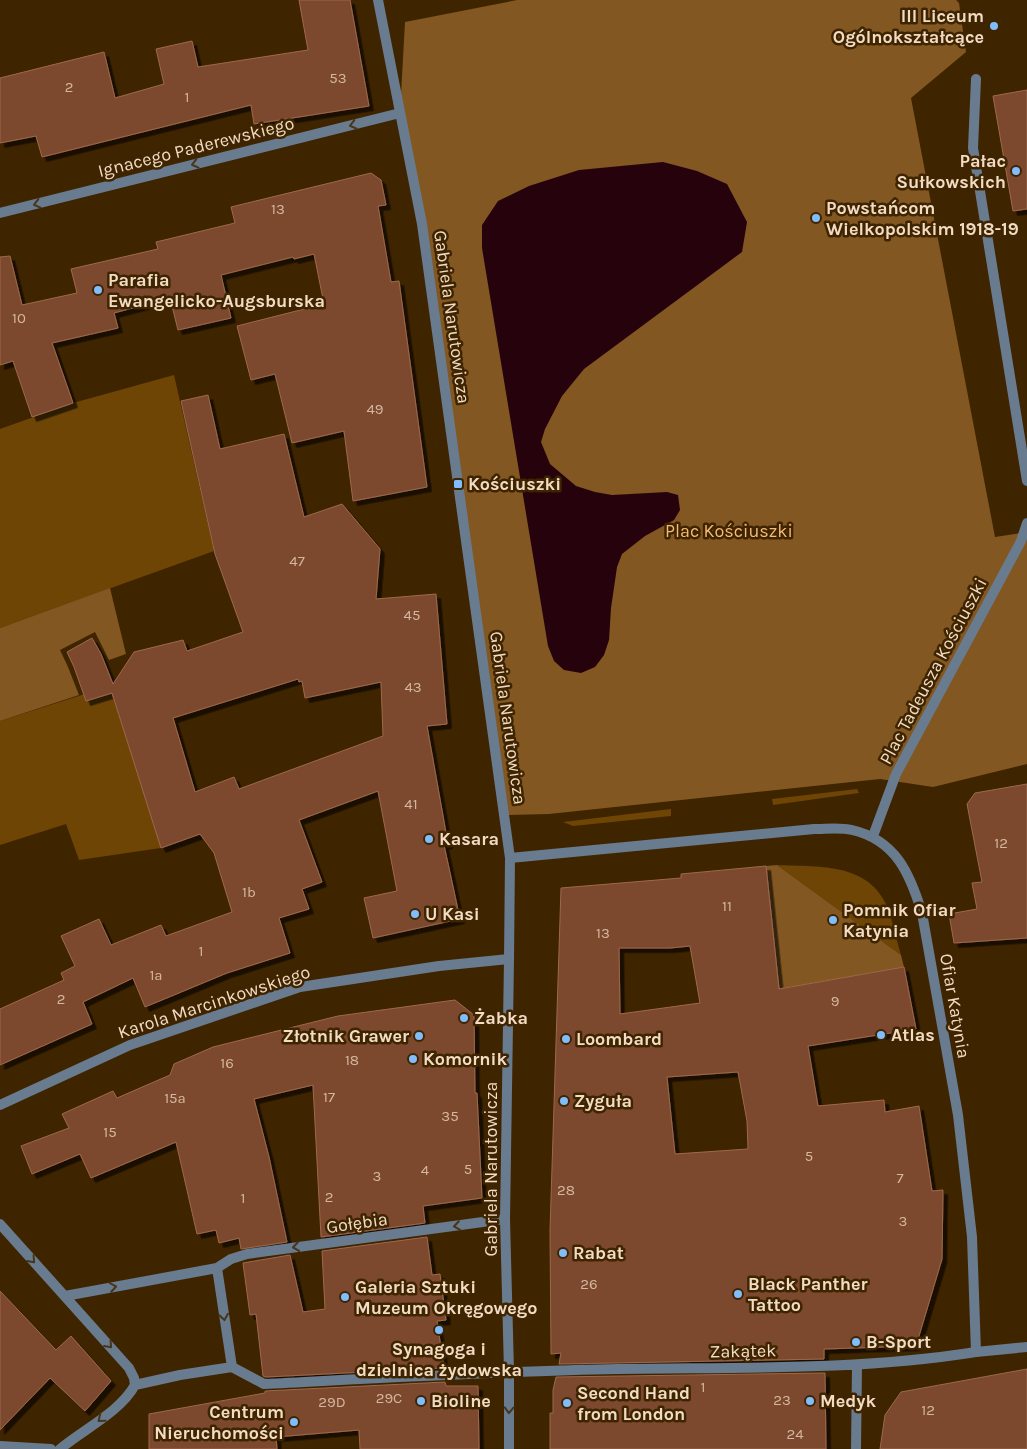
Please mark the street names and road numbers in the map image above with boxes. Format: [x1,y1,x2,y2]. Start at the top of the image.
street label: Ignacego Paderewskiego [96,112,296,182]
street label: Gabriela Narutowicza [429,229,475,405]
street label: Plac Tadeusza Kościuszki [874,574,992,768]
street label: Gabriela Narutowicza [485,630,531,806]
street label: Ofiar Katynia [935,952,975,1060]
street label: Karola Marcinkowskiego [115,961,313,1043]
street label: Gabriela Narutowicza [480,1082,502,1256]
street label: Gołębia [325,1208,389,1238]
street label: Zakątek [709,1339,777,1363]

